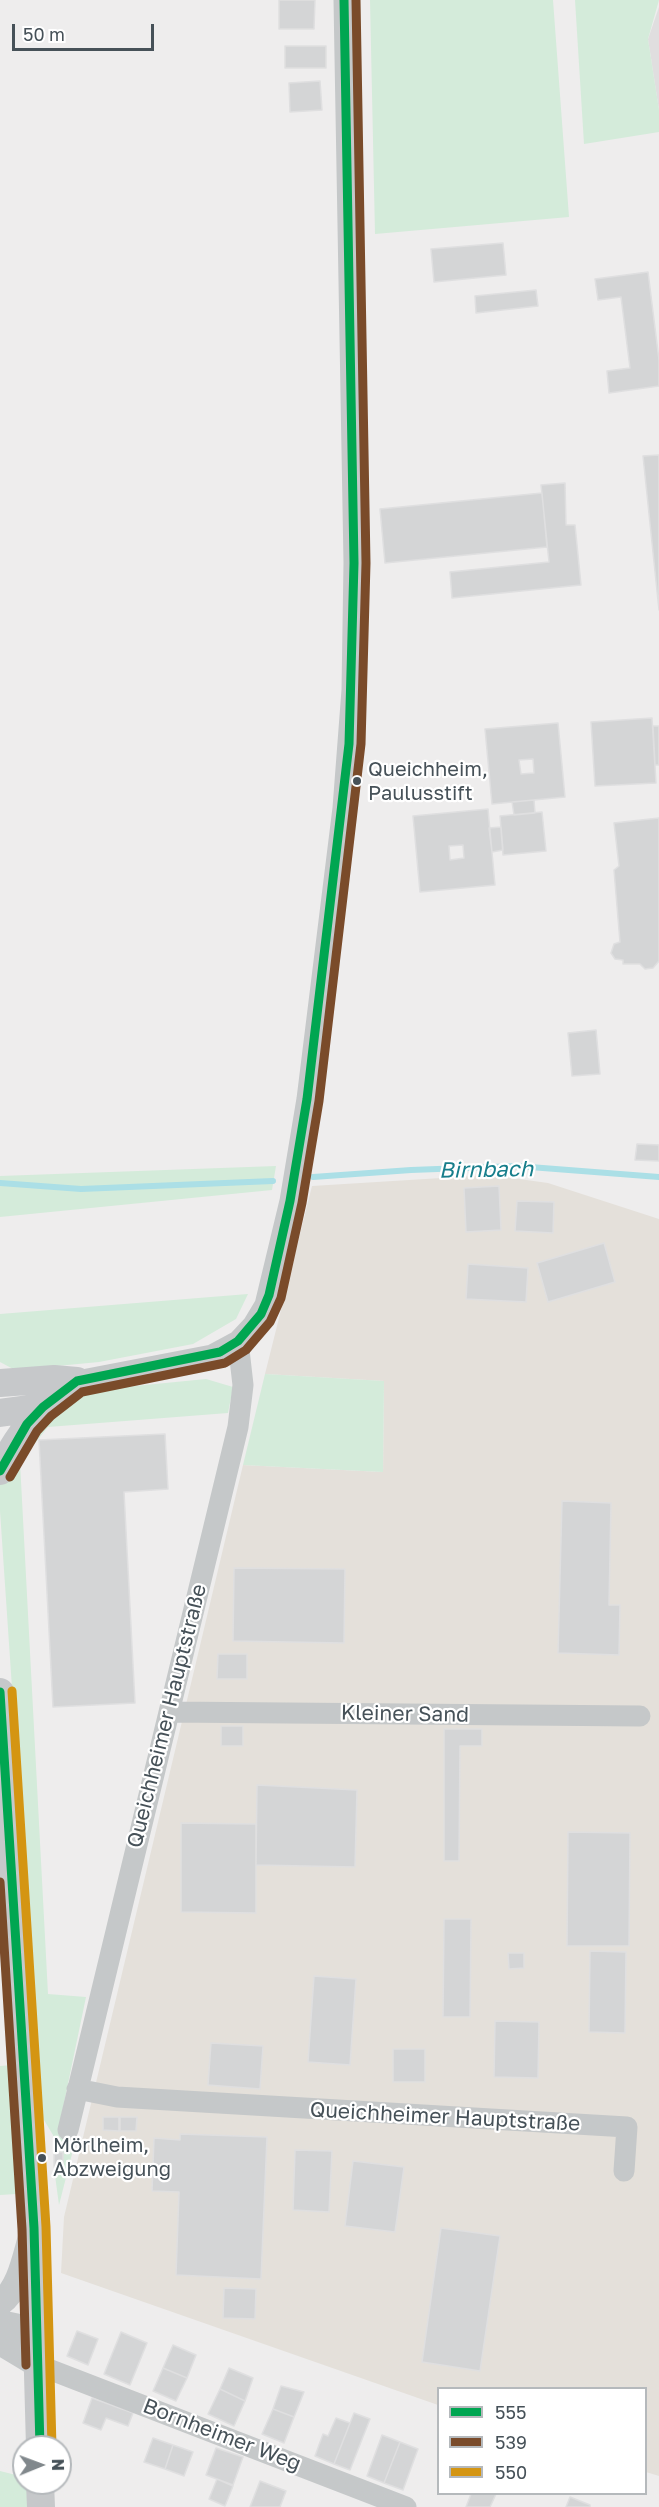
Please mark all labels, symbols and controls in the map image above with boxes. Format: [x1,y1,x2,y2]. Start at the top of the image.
scale bar [15,12,158,50]
text: 50 m [23,23,65,45]
place label: Queichheim, Paulusstift [368,758,488,805]
marker: Queichheim, Paulusstift [351,775,363,787]
water label: Birnbach [439,1156,533,1184]
street label: Queichheimer Hauptstraße [122,1582,212,1850]
street label: Kleiner Sand [341,1700,469,1728]
street label: Queichheimer Hauptstraße [309,2097,581,2137]
place label: Mörlheim, Abzweigung [53,2134,171,2181]
marker: Mörlheim, Abzweigung [36,2152,48,2164]
legend [437,2387,647,2495]
street label: Bornheimer Weg [139,2393,305,2477]
text: 555 [495,2401,526,2423]
text: 539 [495,2431,527,2453]
north arrow [12,2435,72,2495]
text: N [48,2458,68,2471]
text: 550 [495,2461,527,2483]

